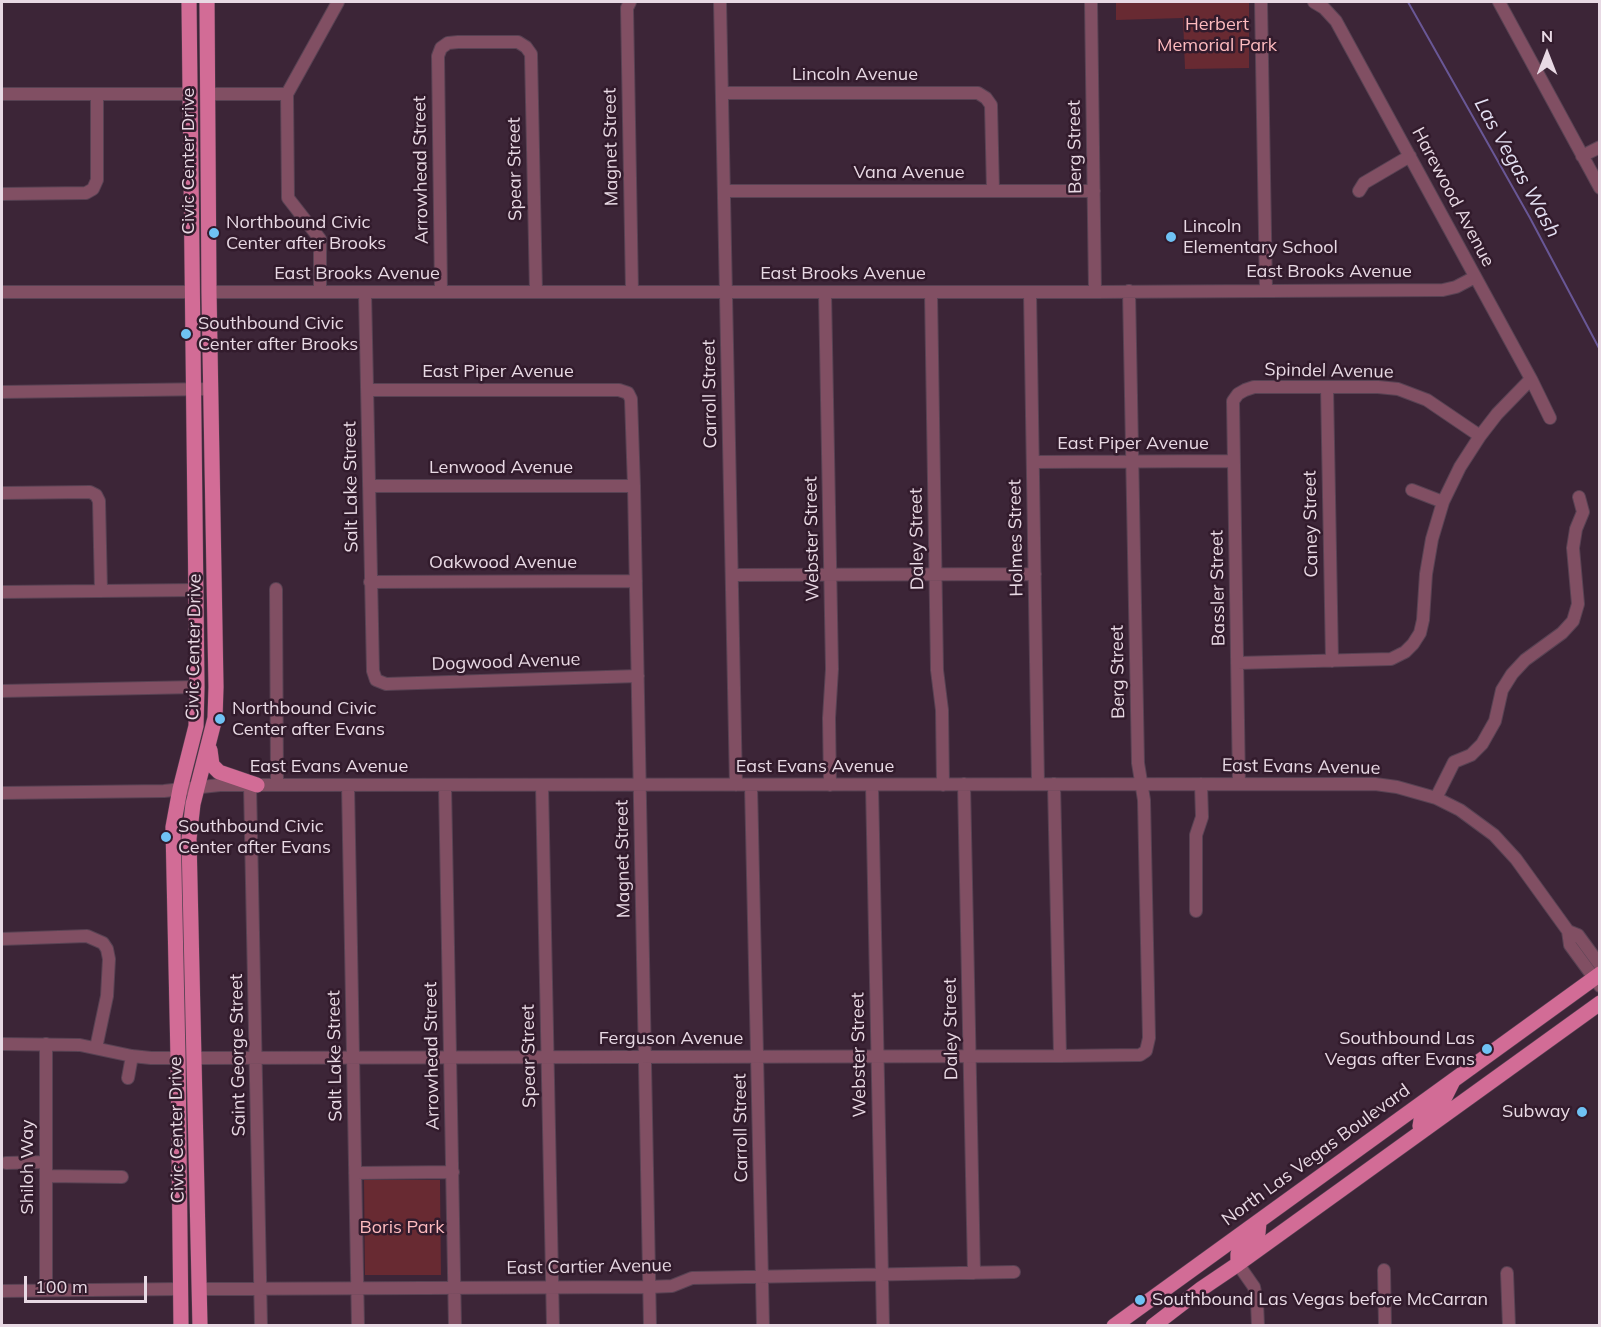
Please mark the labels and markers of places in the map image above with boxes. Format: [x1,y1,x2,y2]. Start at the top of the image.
place label: Northbound Civic Center after Brooks [226,212,386,254]
place label: Lincoln Elementary School [1183,216,1338,258]
marker: Northbound Civic Center after Brooks [207,226,221,240]
marker: Lincoln Elementary School [1164,230,1178,244]
place label: Southbound Civic Center after Brooks [198,313,358,356]
marker: Southbound Civic Center after Brooks [179,327,193,341]
place label: Northbound Civic Center after Evans [232,698,385,740]
marker: Northbound Civic Center after Evans [213,712,227,726]
place label: Southbound Civic Center after Evans [178,816,331,858]
marker: Southbound Civic Center after Evans [159,830,173,844]
place label: Southbound Las Vegas after Evans [1325,1028,1475,1070]
marker: Southbound Las Vegas after Evans [1480,1042,1494,1056]
place label: Subway [1502,1101,1570,1123]
marker: Subway [1575,1105,1589,1119]
place label: Southbound Las Vegas before McCarran [1152,1289,1488,1311]
marker: Southbound Las Vegas before McCarran [1133,1293,1147,1307]

